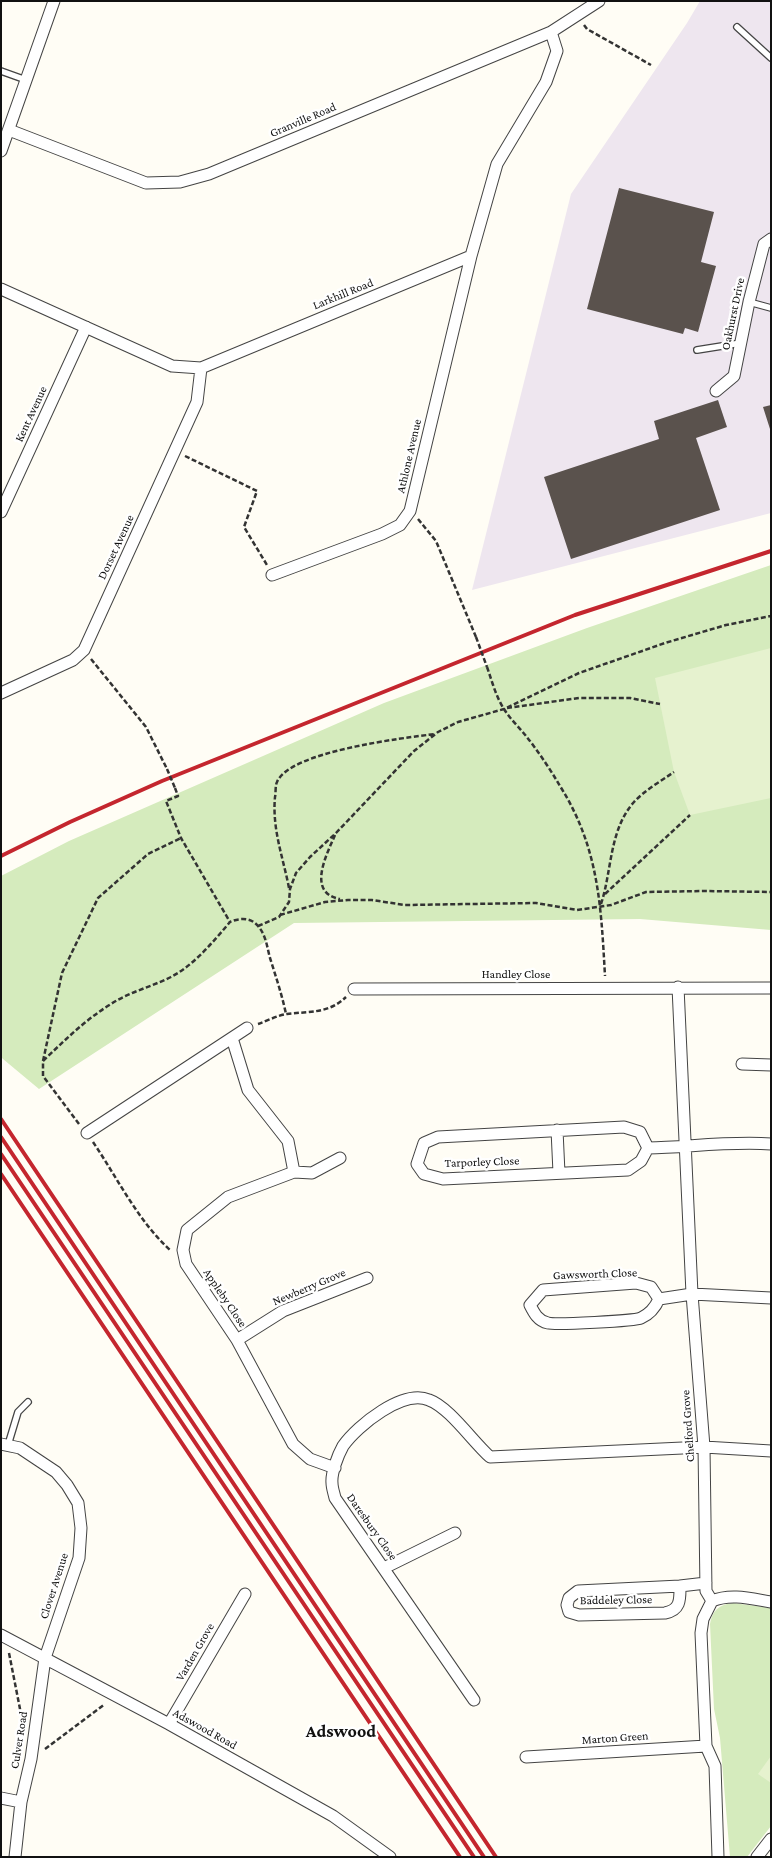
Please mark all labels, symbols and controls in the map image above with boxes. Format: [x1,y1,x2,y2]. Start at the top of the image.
street label: Granville Road [268,100,338,140]
street label: Larkhill Road [311,275,375,313]
street label: Oakhurst Drive [718,277,748,351]
street label: Kent Avenue [12,384,50,444]
street label: Athlone Avenue [393,418,425,494]
street label: Dorset Avenue [95,512,137,582]
street label: Handley Close [482,967,550,981]
street label: Tarporley Close [444,1154,520,1170]
street label: Newberry Grove [270,1265,348,1309]
street label: Gawsworth Close [553,1265,637,1283]
street label: Appleby Close [200,1266,250,1330]
street label: Chelford Grove [678,1389,698,1463]
street label: Daresbury Close [344,1491,400,1563]
street label: Clover Avenue [37,1551,71,1621]
street label: Baddeley Close [580,1592,652,1608]
street label: Varden Grove [173,1621,217,1683]
street label: Adswood Road [170,1705,240,1753]
street label: Culver Road [7,1710,31,1770]
district label: Adswood [306,1720,376,1742]
street label: Marton Green [581,1728,649,1748]

